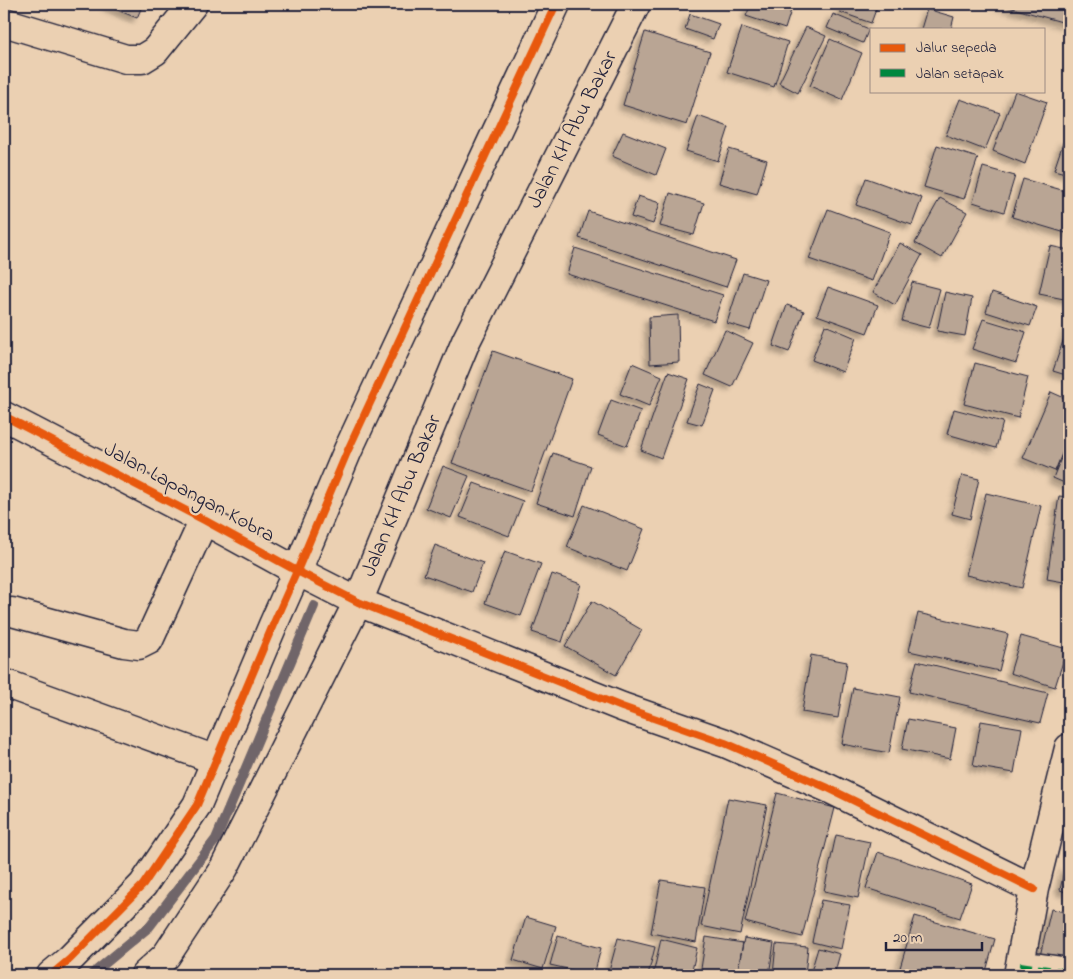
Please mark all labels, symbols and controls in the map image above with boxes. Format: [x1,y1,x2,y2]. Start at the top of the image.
legend [870,28,1046,92]
text: Jalur sepeda [916,37,997,59]
street label: Jalan KH Abu Bakar [520,45,626,214]
text: Jalan setapak [916,63,1004,85]
street label: Jalan KH Abu Bakar [354,410,450,582]
street label: Jalan Lapangan Kobra [97,435,280,553]
scale bar [886,919,982,951]
text: 20 m [893,927,923,949]

